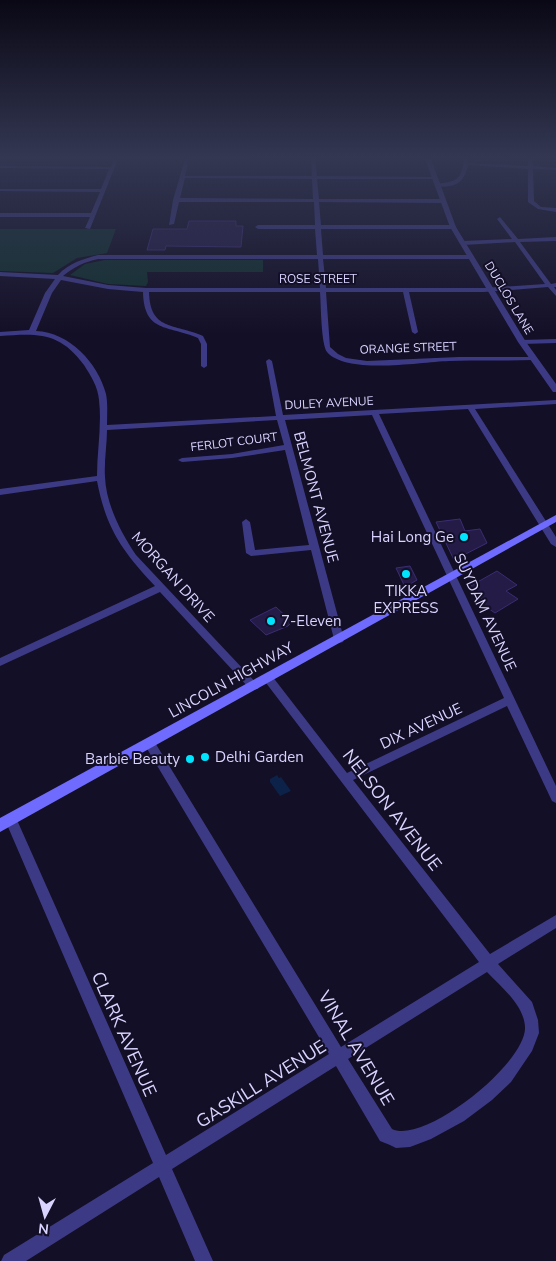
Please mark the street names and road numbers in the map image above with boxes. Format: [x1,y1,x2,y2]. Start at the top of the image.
street label: DUCLOS LANE [481,259,537,337]
street label: ROSE STREET [279,271,358,287]
street label: ORANGE STREET [359,338,458,358]
street label: DULEY AVENUE [284,393,374,413]
street label: FERLOT COURT [190,429,279,455]
street label: BELMONT AVENUE [289,429,343,565]
street label: MORGAN DRIVE [127,528,219,626]
street label: SUYDAM AVENUE [449,550,521,674]
street label: LINCOLN HIGHWAY [165,637,298,723]
street label: DIX AVENUE [377,698,465,754]
street label: NELSON AVENUE [337,744,447,876]
street label: CLARK AVENUE [86,968,162,1100]
street label: VINAL AVENUE [312,985,400,1110]
street label: GASKILL AVENUE [191,1034,331,1134]

